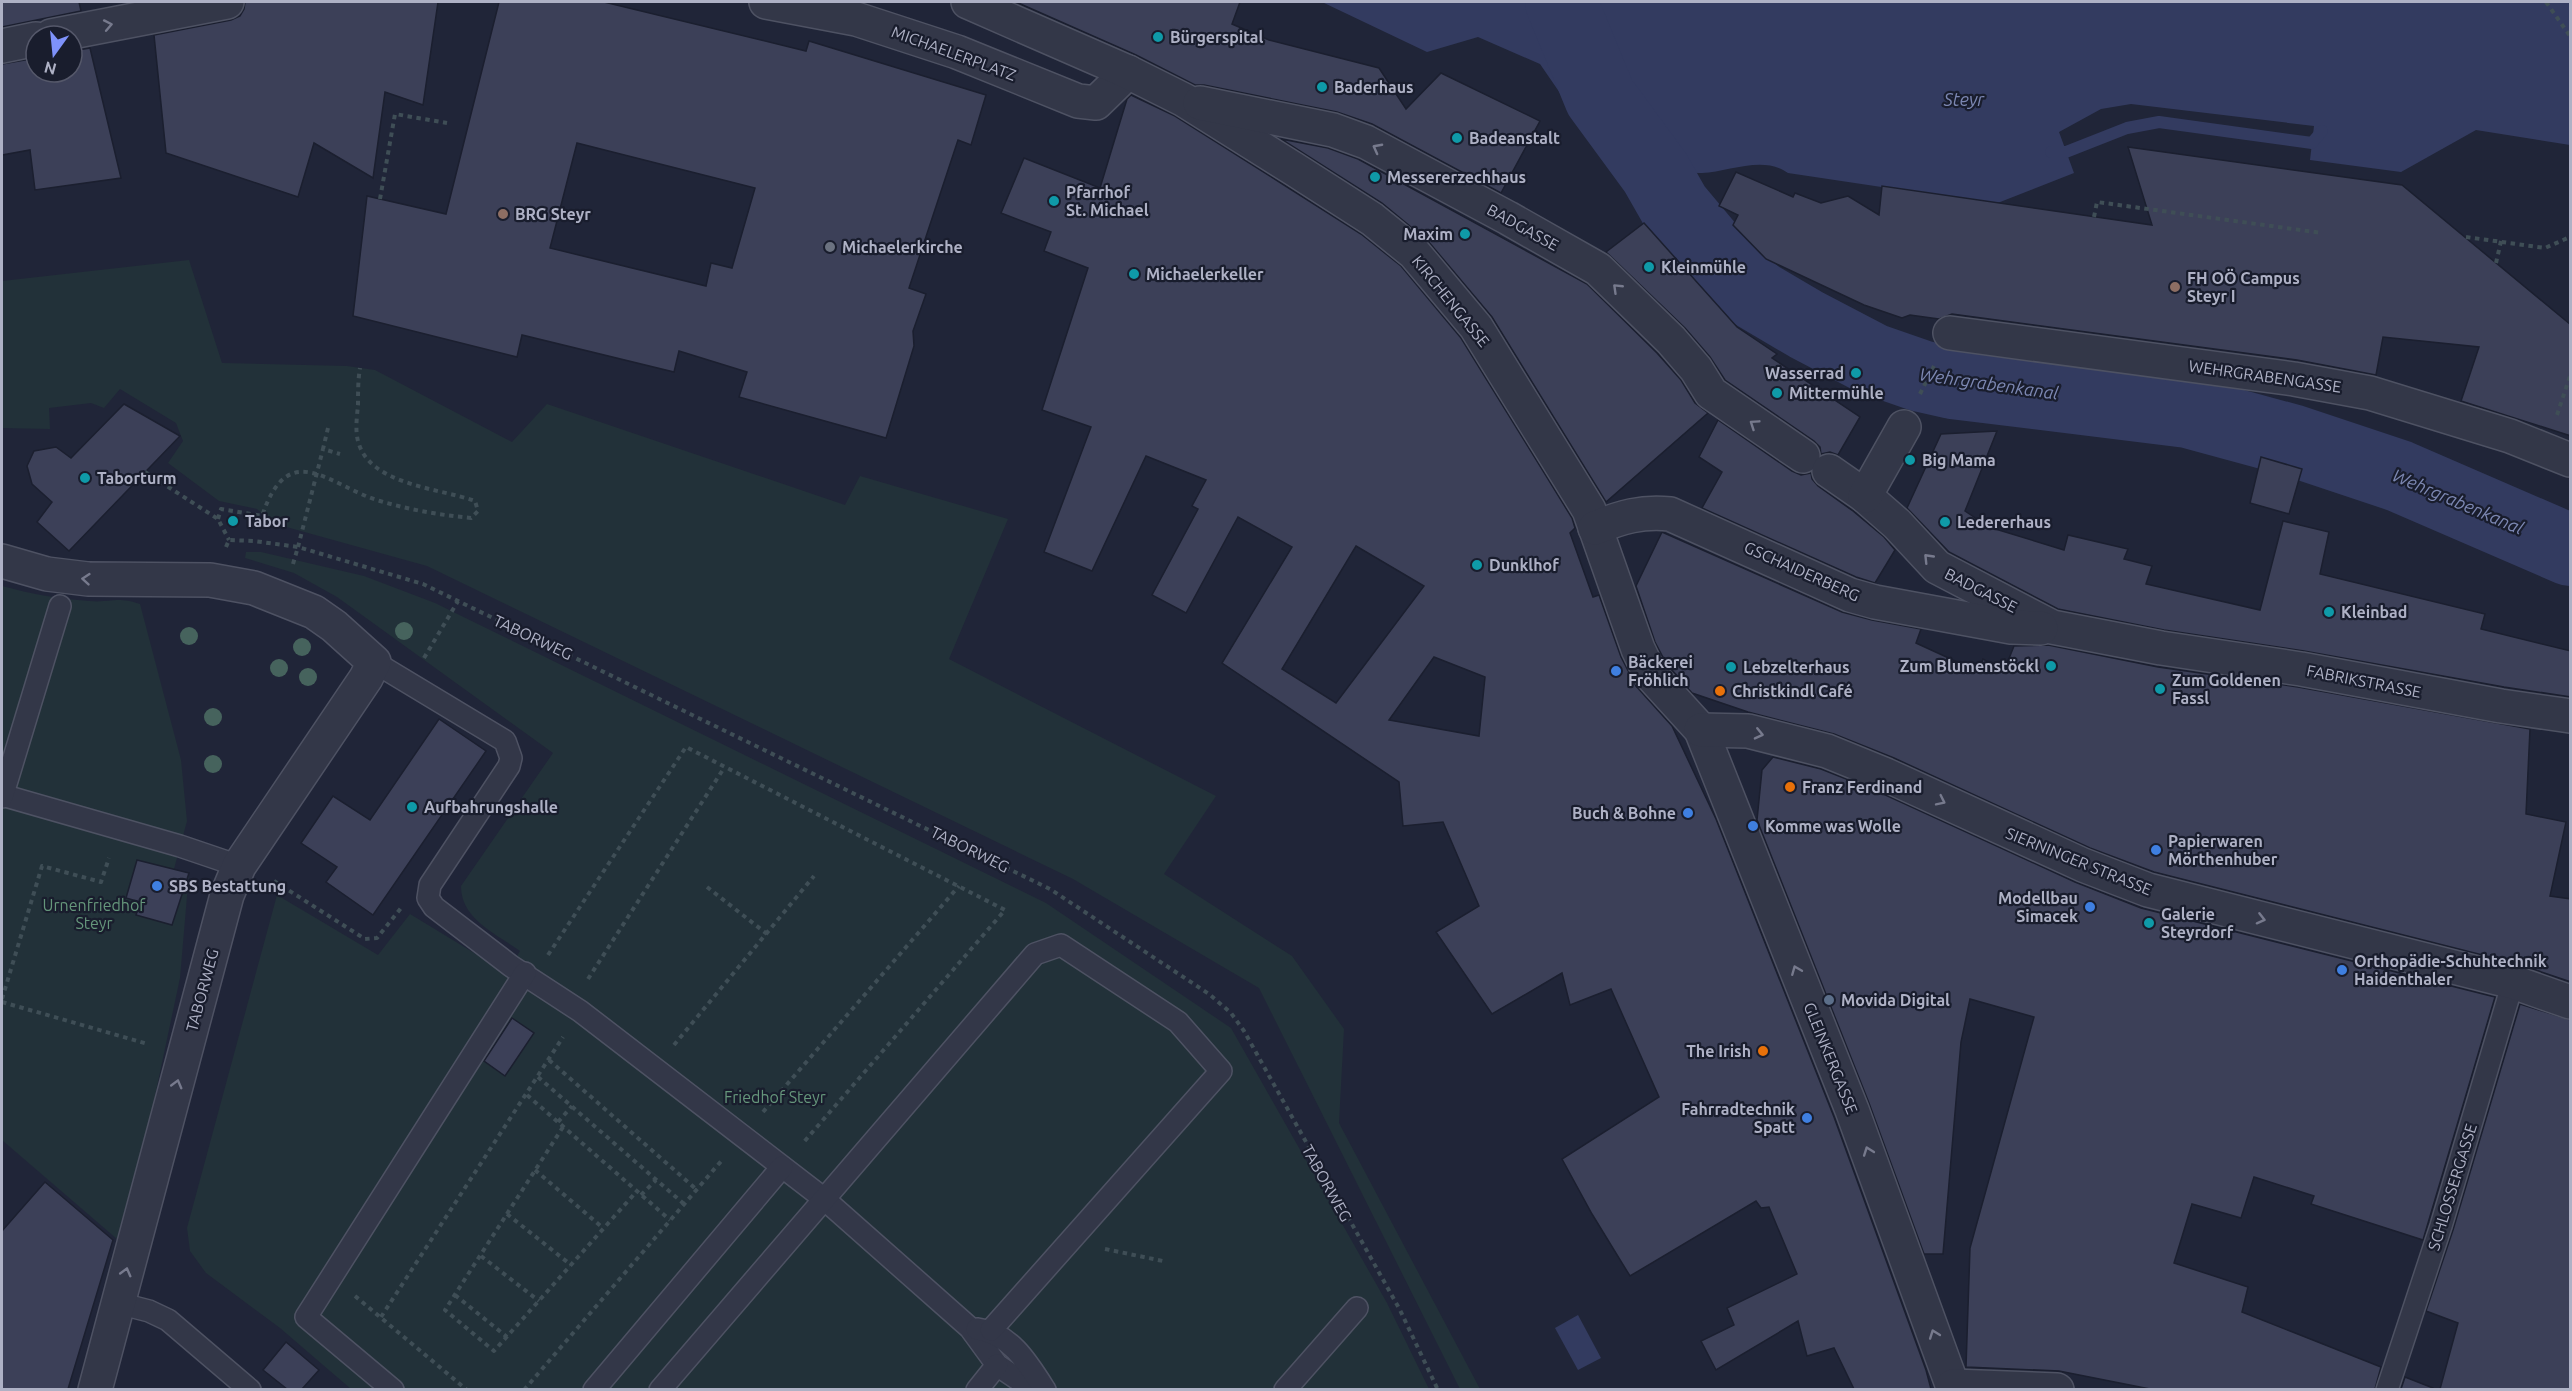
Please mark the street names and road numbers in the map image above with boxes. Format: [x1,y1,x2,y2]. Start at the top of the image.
street label: MICHAELERPLATZ [889,22,1019,84]
street label: BADGASSE [1484,200,1562,254]
street label: KIRCHENGASSE [1409,252,1493,350]
street label: WEHRGRABENGASSE [2188,356,2342,396]
street label: GSCHAIDERBERG [1742,537,1862,605]
street label: BADGASSE [1942,564,2020,616]
street label: TABORWEG [491,611,575,663]
street label: FABRIKSTRASSE [2305,661,2423,701]
street label: TABORWEG [928,822,1012,876]
street label: SIERNINGER STRASSE [2003,823,2155,899]
street label: TABORWEG [182,947,222,1033]
street label: GLEINKERGASSE [1800,1000,1862,1116]
street label: SCHLOSSERGASSE [2424,1121,2480,1253]
street label: TABORWEG [1298,1141,1356,1225]

